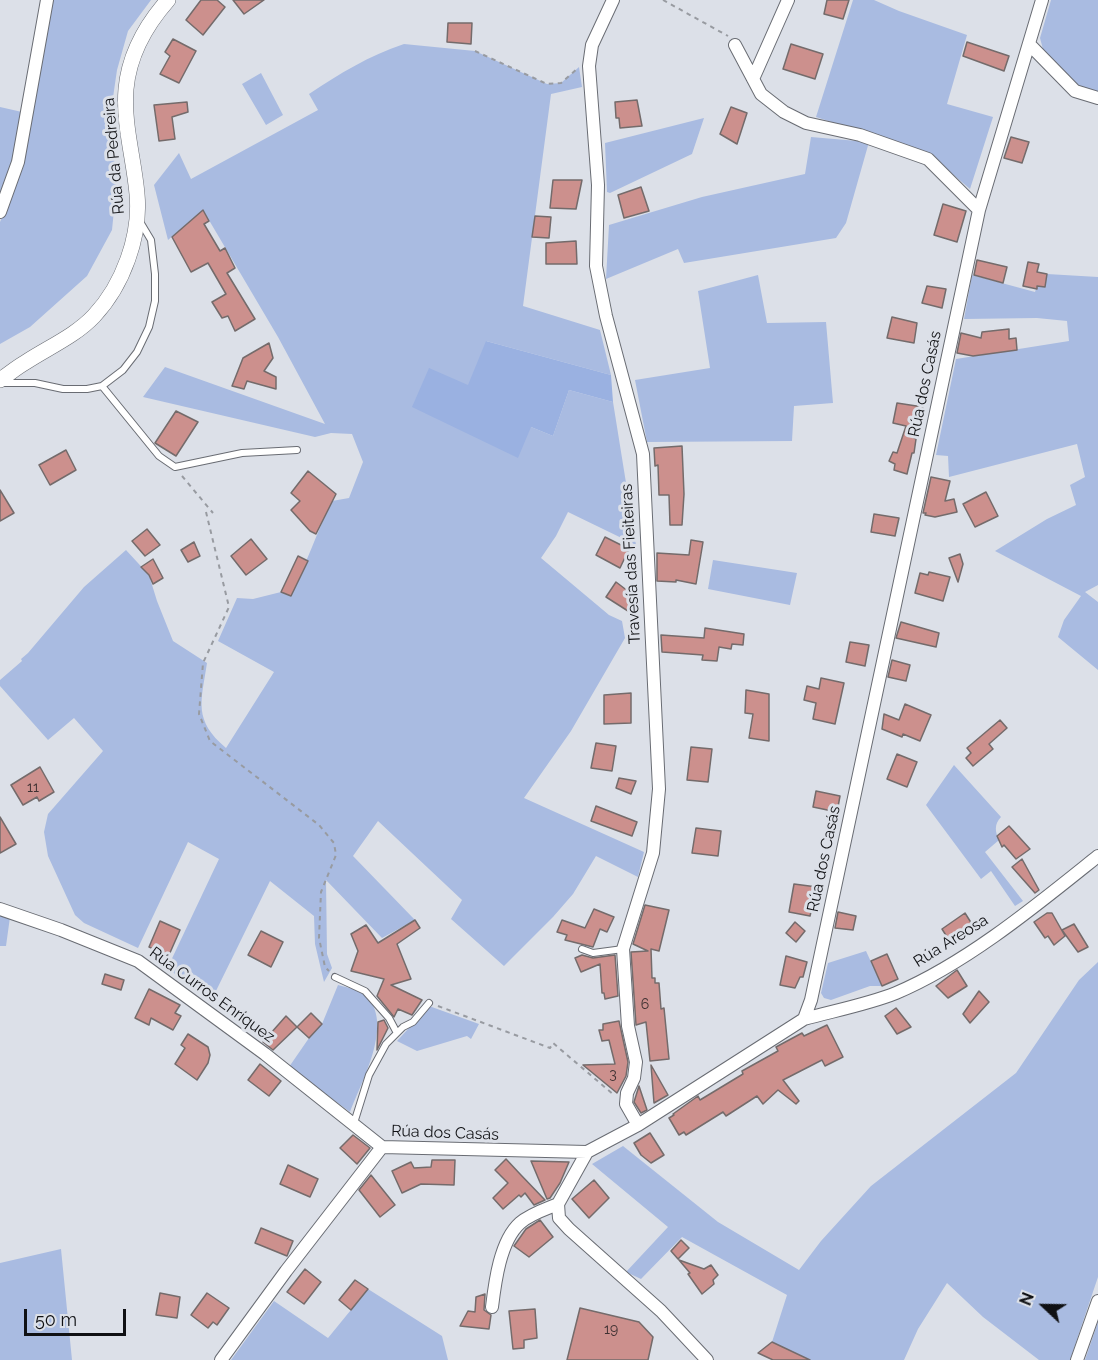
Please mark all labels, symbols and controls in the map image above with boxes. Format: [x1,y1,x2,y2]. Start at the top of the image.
street label: Rúa da Pedreira [99,97,129,215]
street label: Rúa dos Casás [904,329,946,439]
street label: Travesía das Fieiteiras [617,483,645,645]
house number: 11 [27,780,39,796]
street label: Rúa dos Casás [803,804,845,914]
street label: Rúa Areosa [910,911,992,971]
street label: Rúa Curros Enríquez [146,943,278,1047]
house number: 6 [641,997,649,1013]
house number: 3 [609,1067,617,1083]
street label: Rúa dos Casás [391,1122,499,1144]
north arrow [1014,1276,1074,1336]
text: N [1016,1290,1038,1308]
scale bar [27,1297,129,1335]
text: 50 m [35,1309,77,1330]
house number: 19 [604,1322,618,1338]

